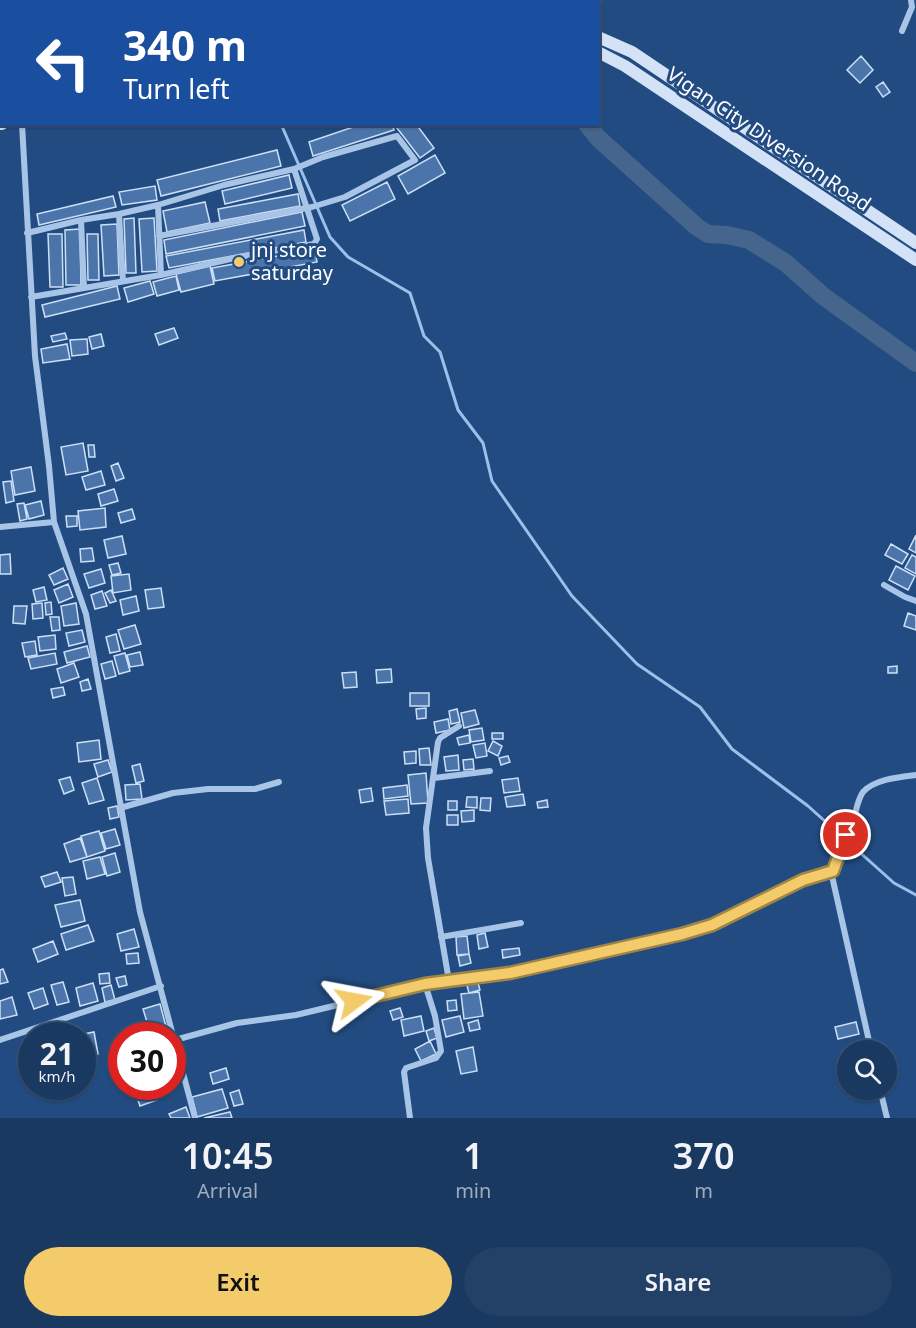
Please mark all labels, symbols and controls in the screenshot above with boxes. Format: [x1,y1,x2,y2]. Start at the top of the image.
text: 340 m [123,16,247,73]
icon: left [24,24,102,102]
street label: Vigan City Diversion Road [662,60,877,217]
text: Turn left [123,70,229,107]
place label: jnj store saturday [249,236,334,286]
marker: jnj store saturday [232,255,246,269]
pin [820,809,871,860]
icon: arrive [829,818,862,851]
position arrow [322,969,386,1033]
speed limit sign: 30 [108,1022,186,1100]
text: 21 [40,1033,74,1074]
map controls [837,1040,897,1100]
button: search [837,1040,897,1100]
text: km/h [39,1066,75,1086]
text: 10:45 [181,1131,274,1180]
text: 1 [463,1131,484,1180]
text: 370 [673,1131,735,1180]
text: Arrival [197,1177,258,1204]
text: min [455,1177,491,1204]
text: m [694,1177,713,1204]
button: Exit [24,1247,452,1316]
button: Share [464,1247,892,1316]

